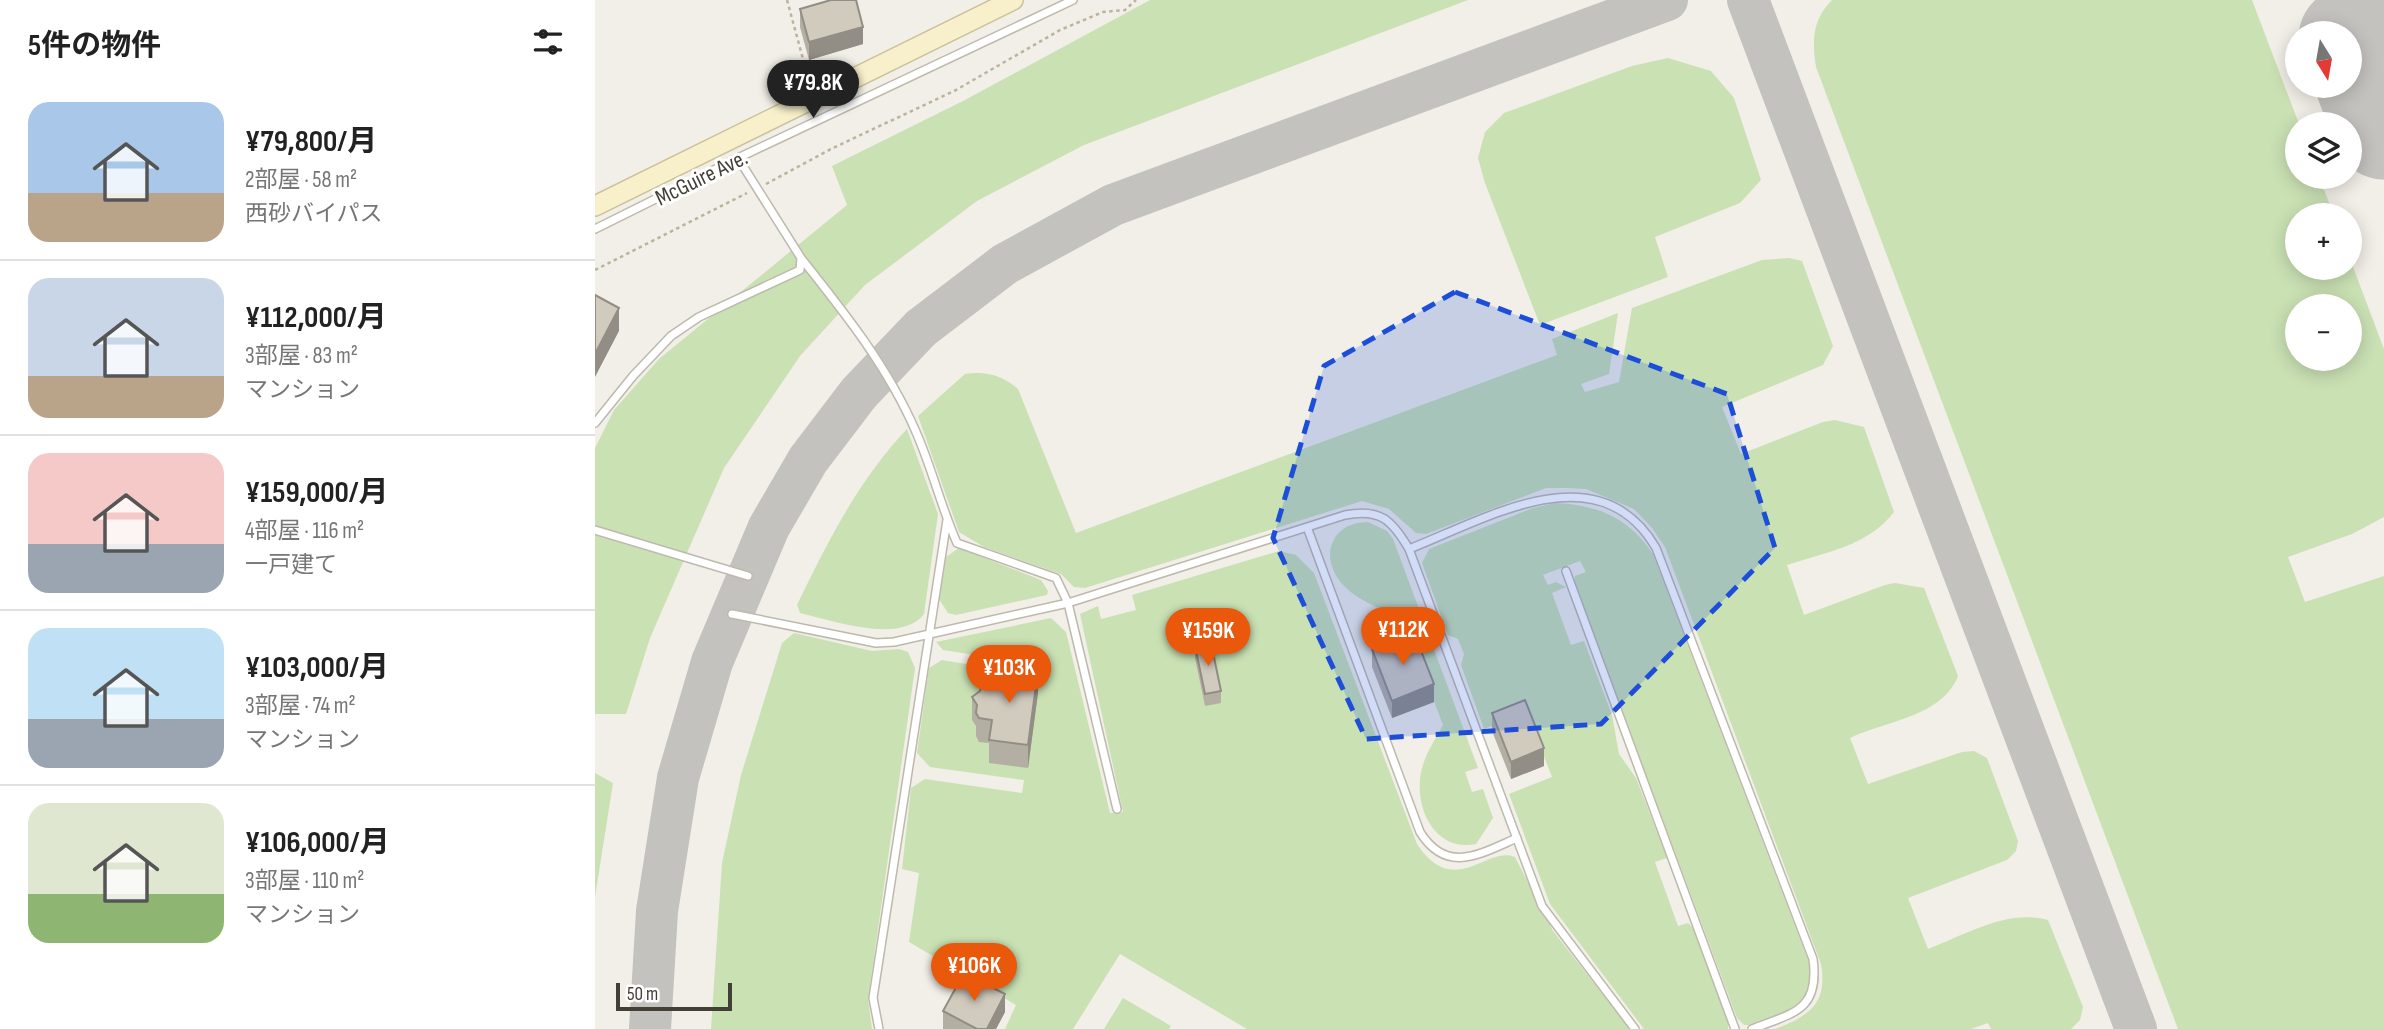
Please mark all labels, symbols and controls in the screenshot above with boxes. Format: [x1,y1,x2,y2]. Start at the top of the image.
north arrow [2285,21,2363,98]
map controls [2285,21,2362,371]
icon: filters [529,23,567,61]
text: 5件の物件 [28,28,161,64]
pin: ¥79.8K [756,60,870,120]
text: ¥79.8K [783,69,843,97]
button: layers [2285,112,2362,189]
text: ¥79,800/月 [245,124,377,160]
icon: home [84,130,168,214]
street label: McGuire Ave. [651,144,752,212]
text: 2部屋 · 58 m² [245,166,357,194]
text: 西砂バイパス [245,200,383,228]
button: + [2285,203,2362,280]
button: − [2285,294,2362,371]
text: ¥112,000/月 [245,300,387,336]
icon: home [84,306,168,390]
text: 3部屋 · 83 m² [245,342,358,370]
text: マンション [245,376,360,404]
text: ¥159,000/月 [245,475,389,511]
icon: home [84,481,168,565]
text: 4部屋 · 116 m² [245,517,364,545]
text: 一戸建て [245,551,337,579]
pin: ¥159K [1159,608,1257,668]
pin: ¥112K [1354,608,1452,667]
text: ¥112K [1377,616,1429,644]
text: ¥159K [1181,617,1235,645]
pin: ¥103K [960,646,1058,705]
text: ¥103,000/月 [245,650,389,686]
text: ¥103K [982,654,1036,682]
icon: home [84,656,168,740]
text: 3部屋 · 74 m² [245,692,356,720]
text: マンション [245,726,360,754]
text: ¥106,000/月 [245,825,390,861]
icon: home [84,831,168,915]
text: 3部屋 · 110 m² [245,867,364,895]
text: マンション [245,901,360,929]
pin: ¥106K [925,944,1023,1003]
text: ¥106K [947,952,1001,980]
scale bar [616,980,731,1012]
text: 50 m [627,983,658,1006]

